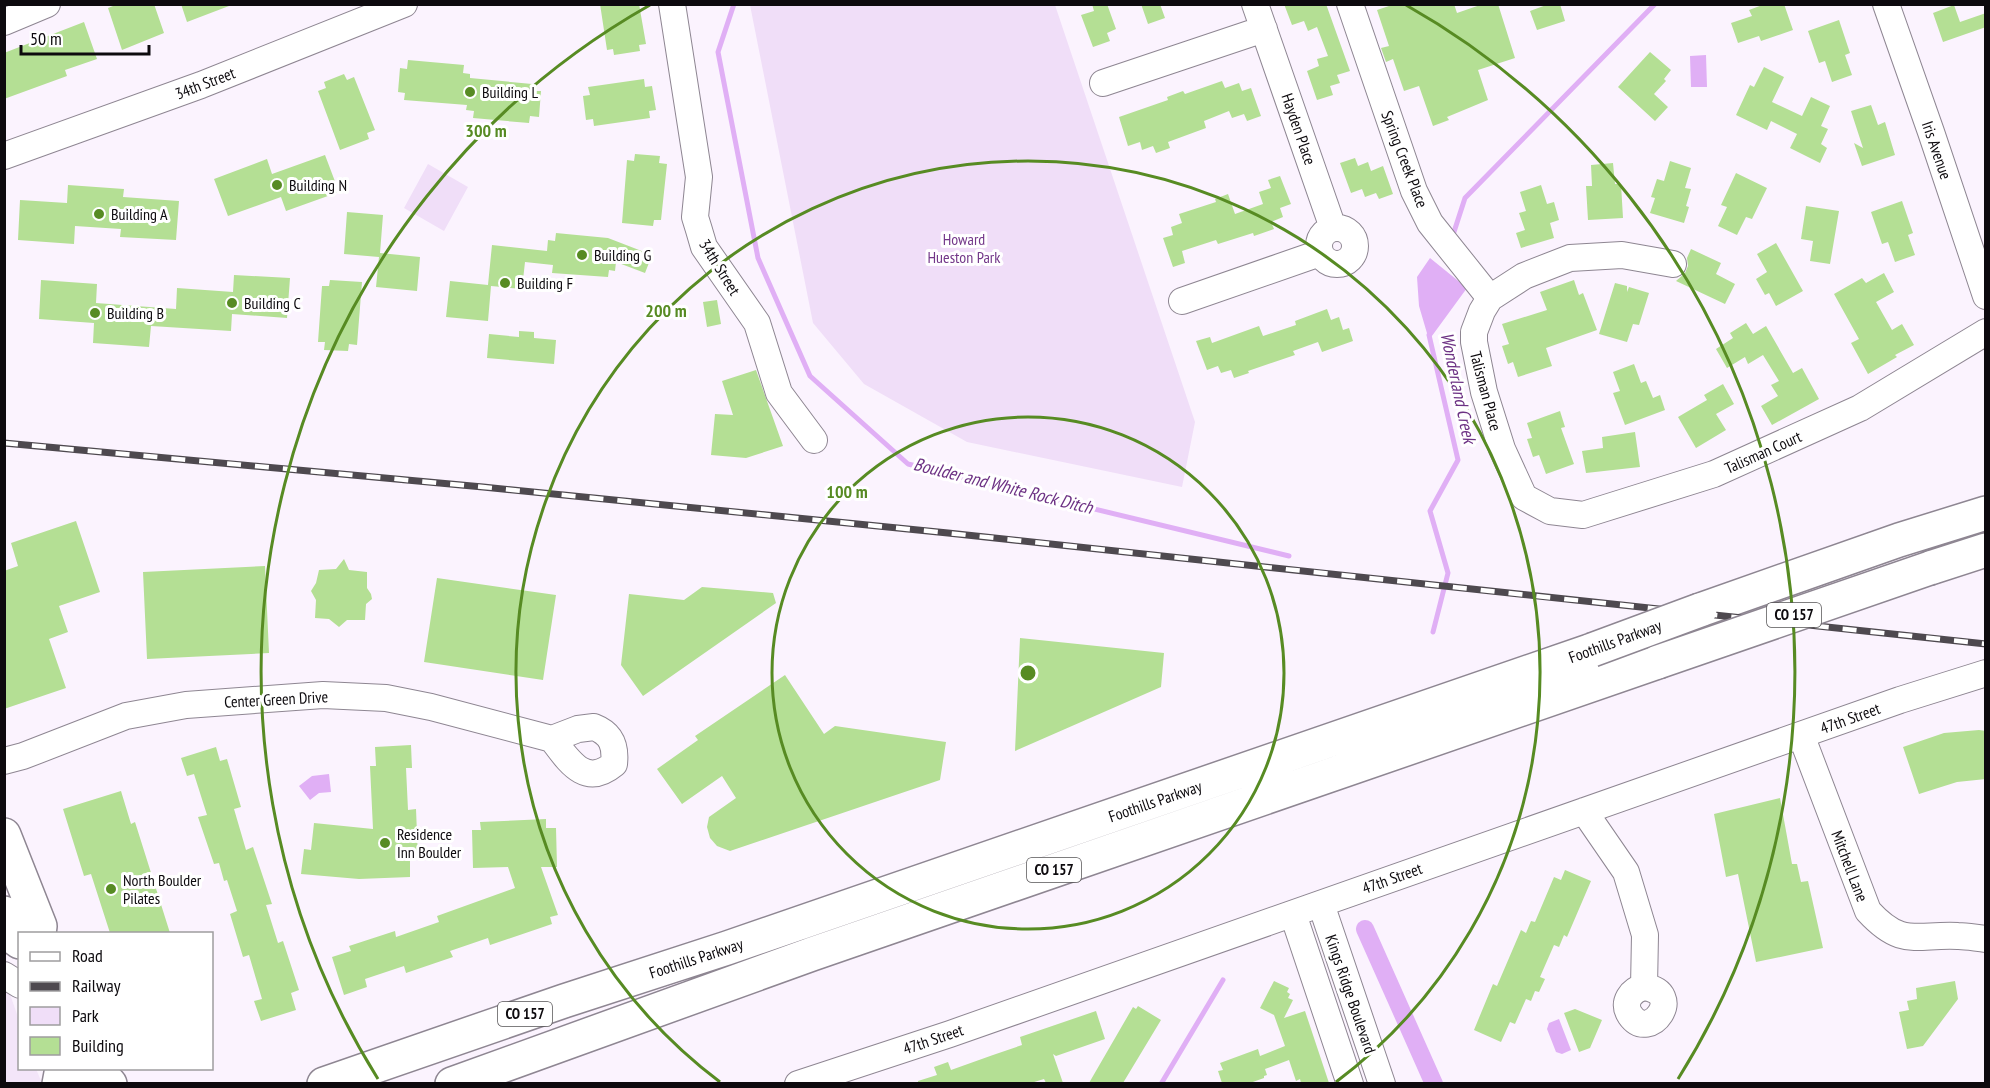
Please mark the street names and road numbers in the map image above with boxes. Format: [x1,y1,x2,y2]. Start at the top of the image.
street label: 34th Street [172,62,238,104]
street label: Hayden Place [1277,91,1321,167]
street label: Spring Creek Place [1377,108,1433,210]
street label: Iris Avenue [1918,118,1956,182]
street label: 34th Street [695,235,745,299]
street label: Talisman Place [1466,349,1506,433]
street label: Talisman Court [1722,426,1805,478]
road number: CO 157 [1767,603,1821,627]
street label: Foothills Parkway [1566,615,1664,667]
street label: Center Green Drive [224,686,328,712]
street label: 47th Street [1817,698,1883,738]
street label: Foothills Parkway [1106,776,1204,826]
street label: Mitchell Lane [1827,828,1873,904]
road number: CO 157 [1027,858,1081,882]
street label: 47th Street [1359,858,1425,898]
street label: Kings Ridge Boulevard [1321,932,1381,1056]
street label: Foothills Parkway [647,933,745,983]
road number: CO 157 [498,1002,552,1026]
street label: 47th Street [900,1019,966,1059]

